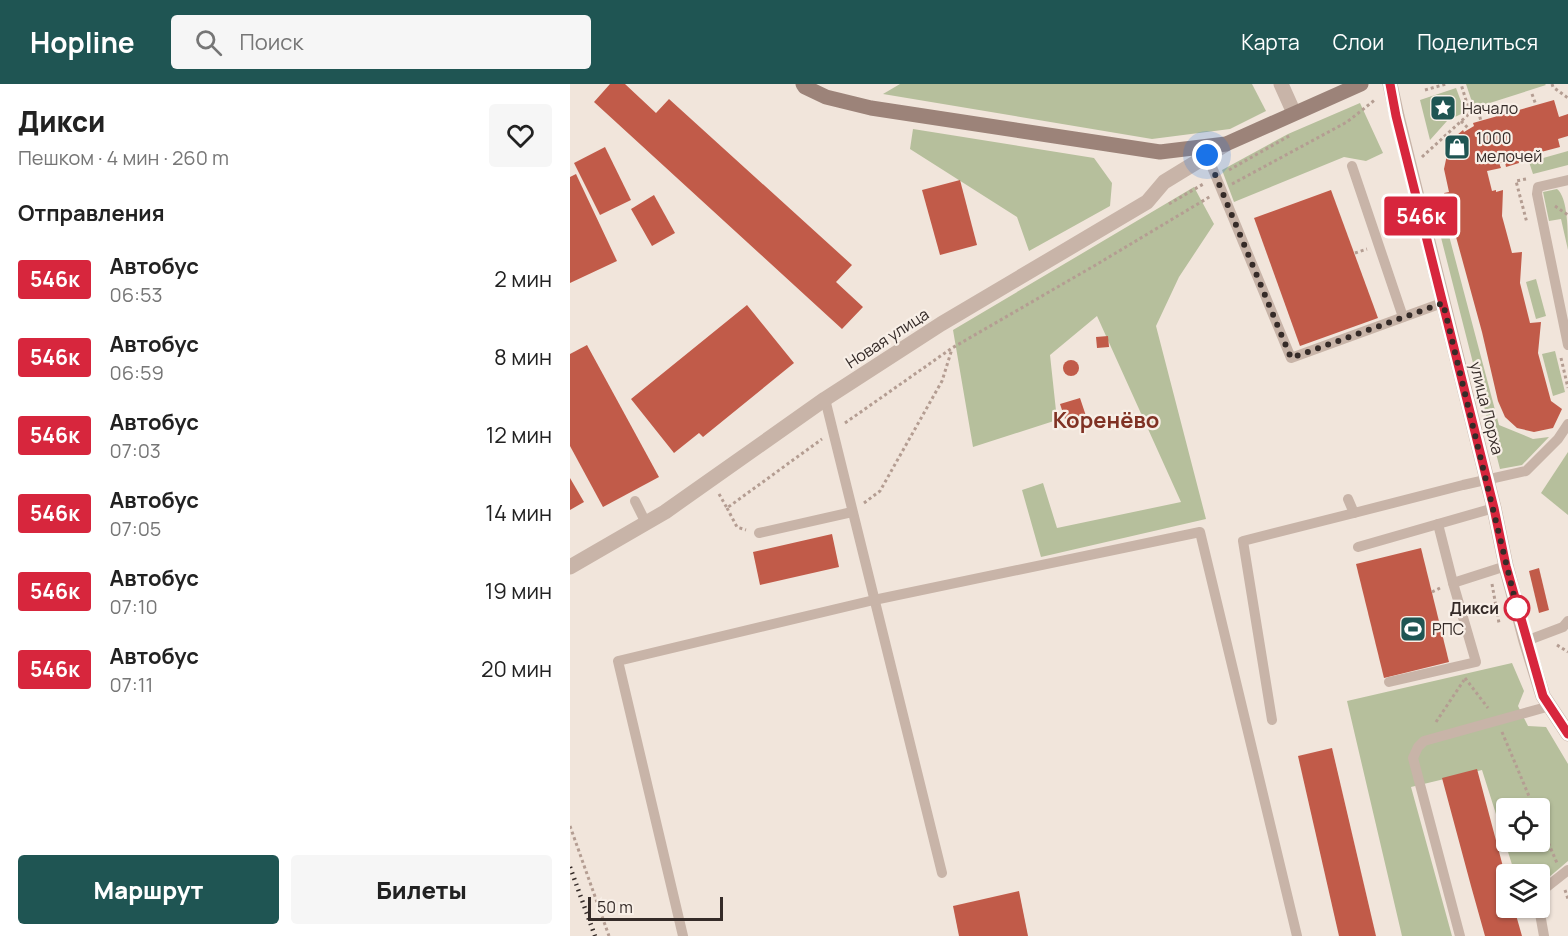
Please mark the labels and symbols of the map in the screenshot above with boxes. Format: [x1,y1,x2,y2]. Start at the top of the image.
place icon: Начало [1428,93,1458,123]
place label: Начало [1462,97,1518,119]
place label: 1000 мелочей [1476,127,1542,167]
shop icon: 1000 мелочей [1442,132,1472,162]
your location [1192,140,1222,170]
line badge: 546к [1379,196,1463,236]
street label: Новая улица [841,303,933,373]
street label: улица Лорха [1465,359,1509,457]
district label: Коренёво [1053,405,1159,435]
marker: Дикси [1504,595,1530,621]
place label: Дикси [1450,597,1499,619]
sports icon: РПС [1398,614,1428,644]
place label: РПС [1432,618,1464,640]
scale bar [588,894,723,922]

